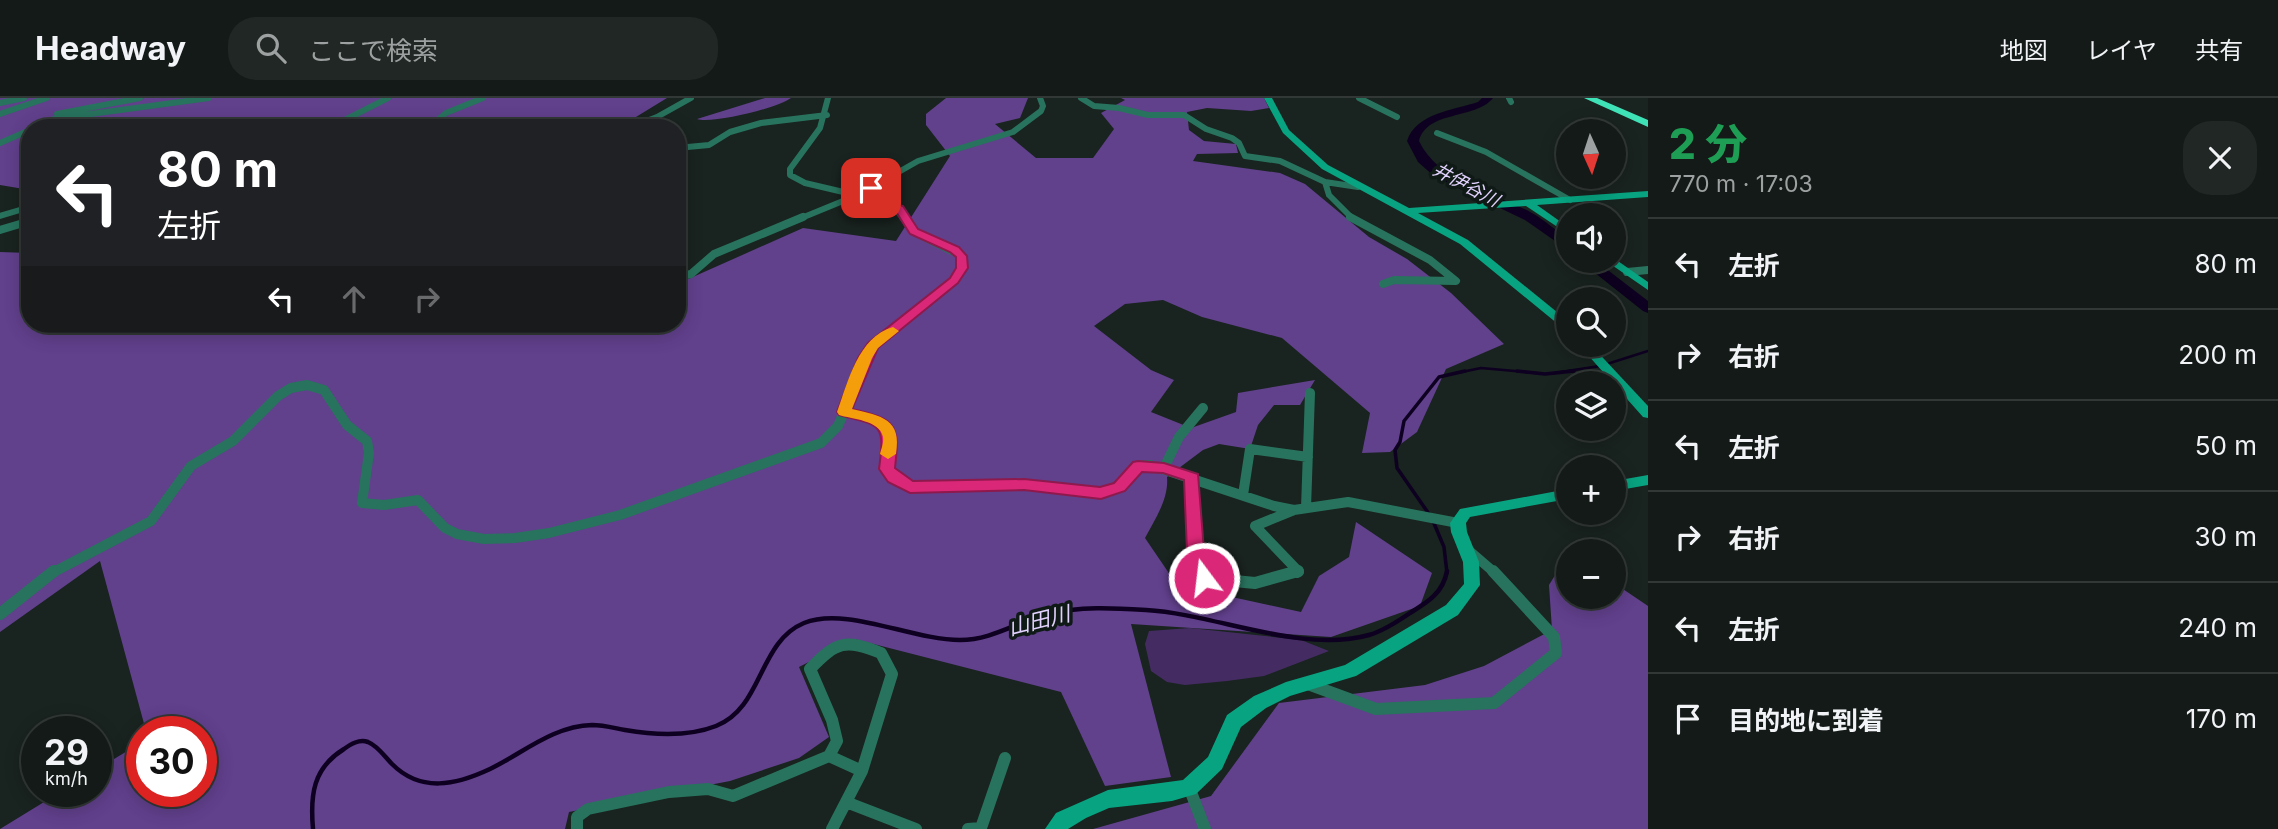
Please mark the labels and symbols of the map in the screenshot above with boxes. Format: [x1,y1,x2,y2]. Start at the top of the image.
north arrow [1556,119,1626,189]
pin [841,158,901,218]
water label: 井伊谷川 [1430,158,1505,212]
position arrow [1167,541,1241,615]
water label: 山田川 [1005,600,1074,640]
speed limit sign: 30 [126,716,217,807]

